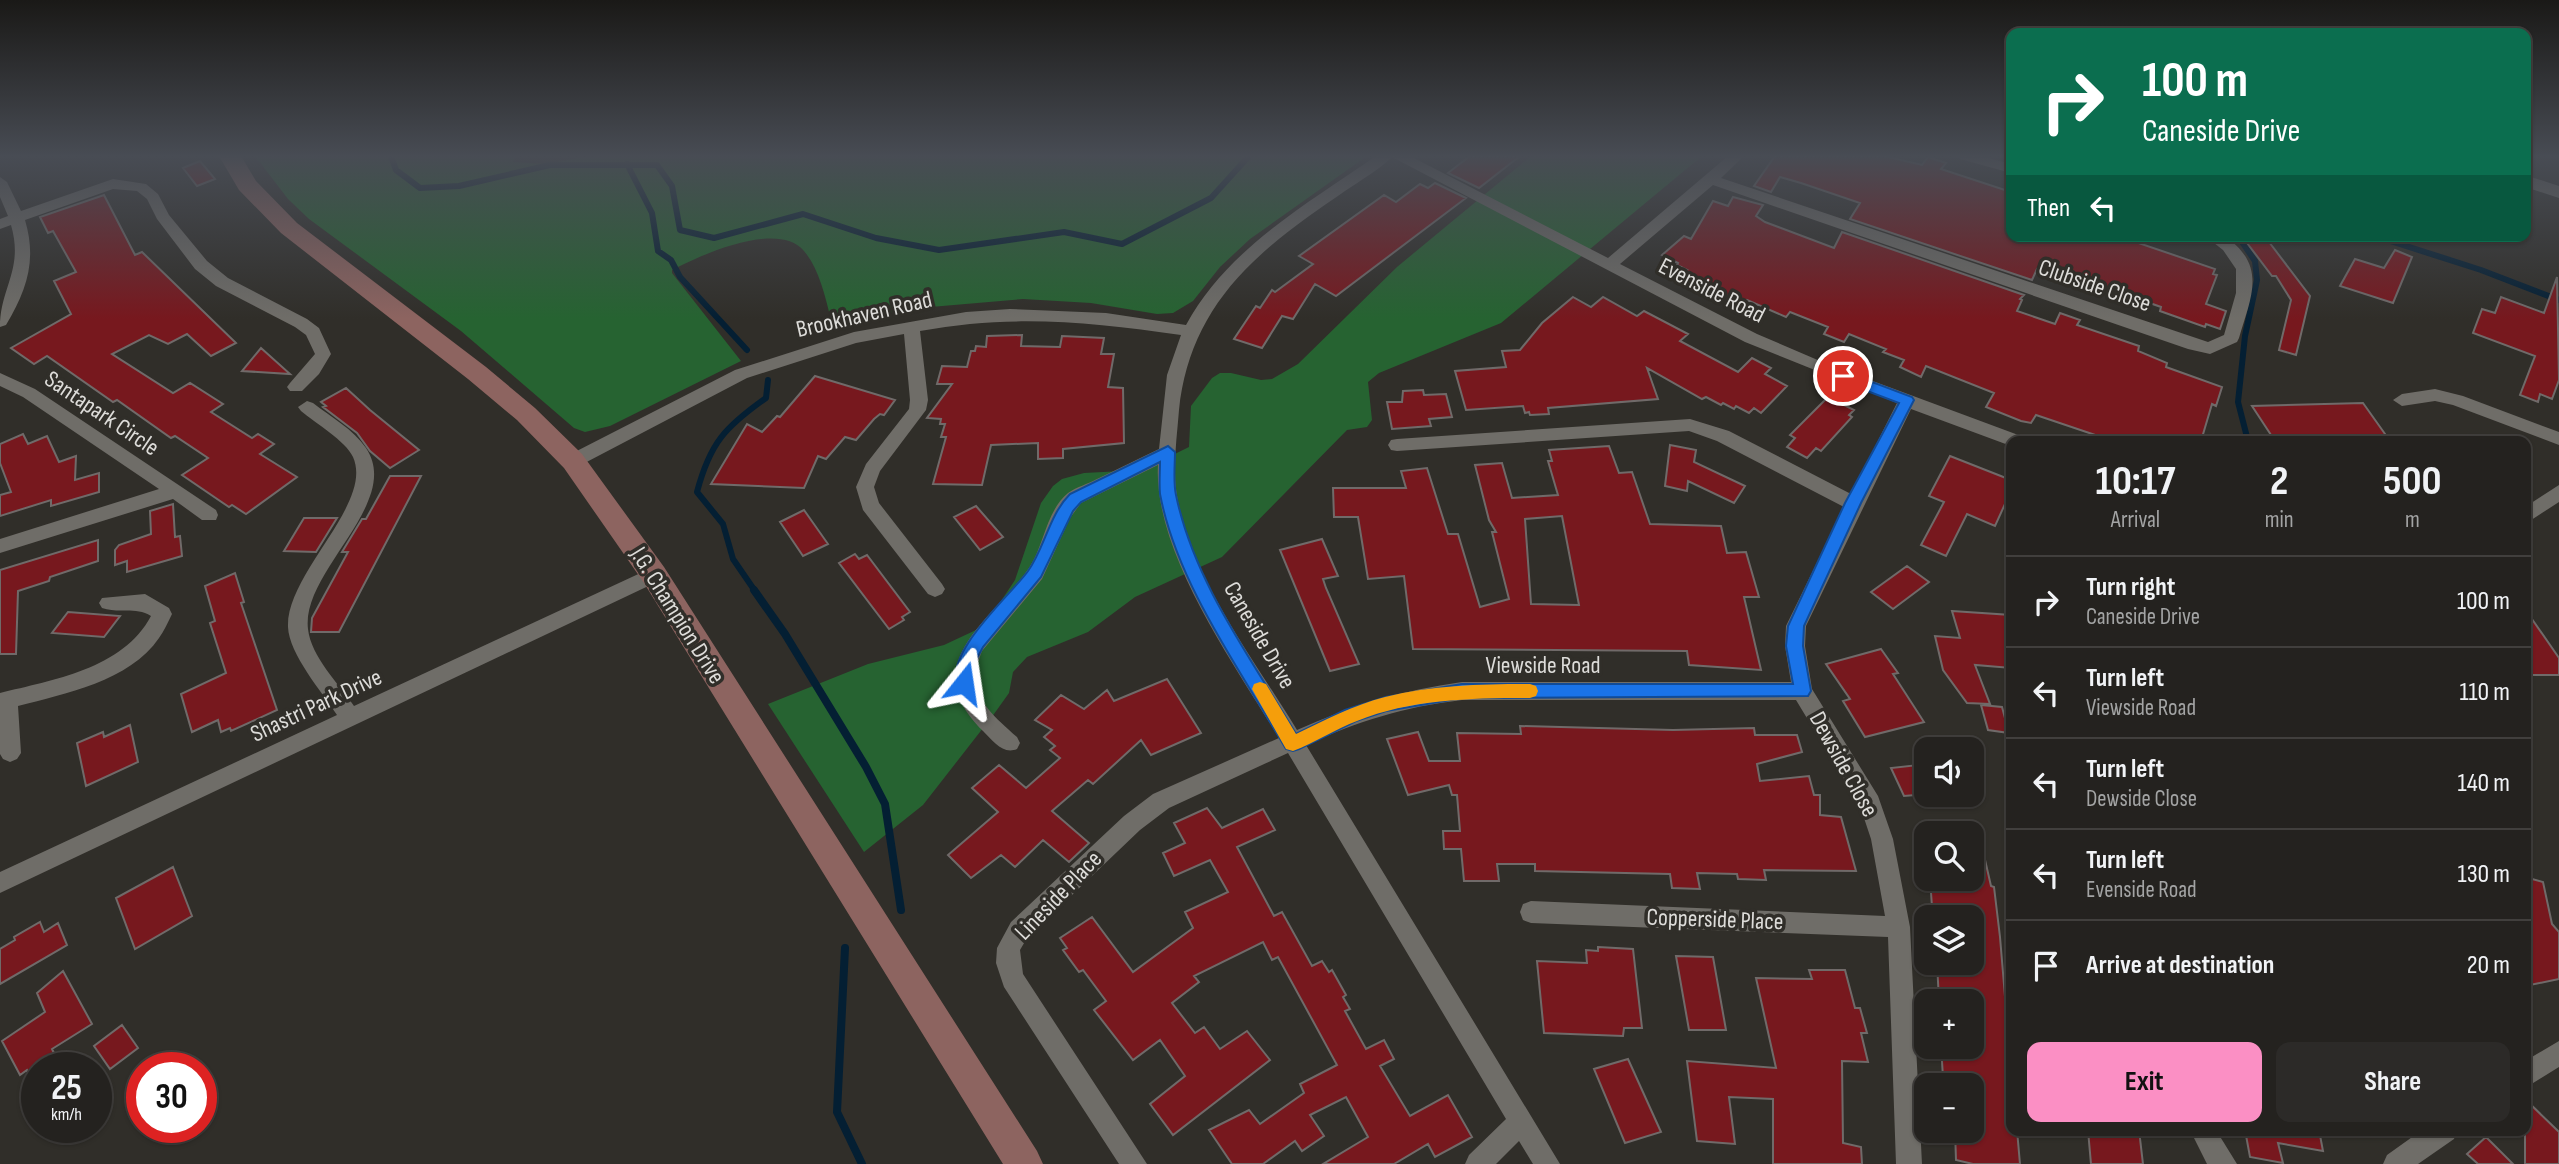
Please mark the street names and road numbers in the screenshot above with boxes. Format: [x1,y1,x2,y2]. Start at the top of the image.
street label: Evenside Road [1654,251,1770,330]
street label: Clubside Close [2035,253,2155,318]
street label: Brookhaven Road [793,285,935,344]
street label: Santapark Circle [39,365,164,462]
street label: J.G. Champion Drive [623,541,731,689]
street label: Caneside Drive [1217,577,1302,694]
street label: Viewside Road [1486,651,1600,680]
street label: Shastri Park Drive [246,662,387,749]
street label: Dewside Close [1803,707,1884,822]
street label: Lineside Place [1009,845,1108,946]
street label: Copperside Place [1646,903,1784,936]

